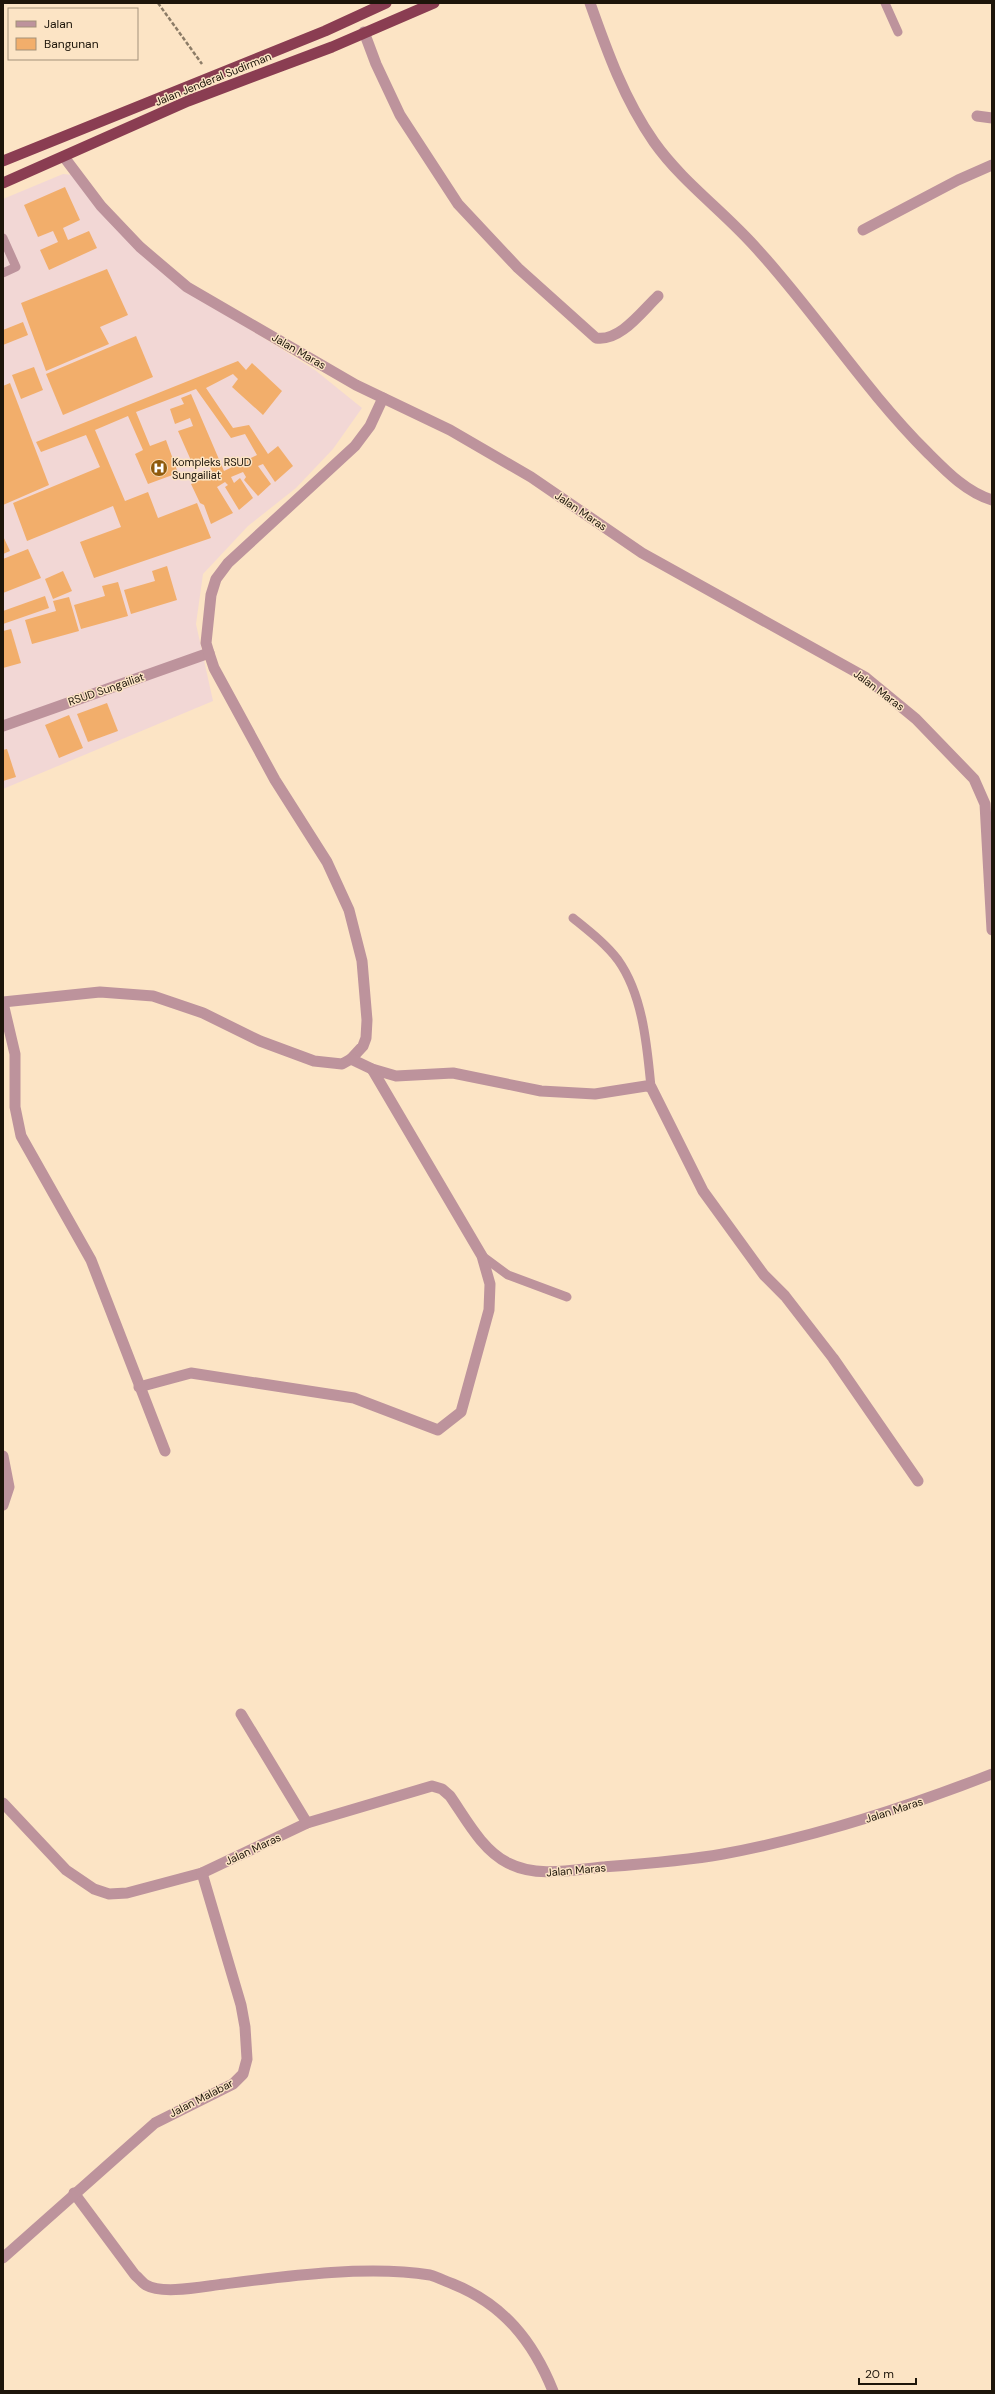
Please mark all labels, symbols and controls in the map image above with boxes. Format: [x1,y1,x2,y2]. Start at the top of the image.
legend [8,8,138,60]
text: Jalan [44,16,73,32]
text: Bangunan [44,36,99,52]
street label: Jalan Jenderal Sudirman [153,49,273,109]
street label: Jalan Maras [270,330,328,372]
place label: Kompleks RSUD Sungailiat [172,455,252,482]
hospital icon: Kompleks RSUD Sungailiat [149,458,169,478]
street label: Jalan Maras [552,488,610,534]
street label: Jalan Maras [851,666,907,714]
street label: RSUD Sungailiat [66,669,146,709]
street label: Jalan Maras [863,1794,925,1826]
street label: Jalan Maras [223,1830,283,1868]
street label: Jalan Maras [546,1860,606,1880]
street label: Jalan Malabar [167,2076,235,2120]
scale bar [859,2360,916,2386]
text: 20 m [865,2366,894,2382]

